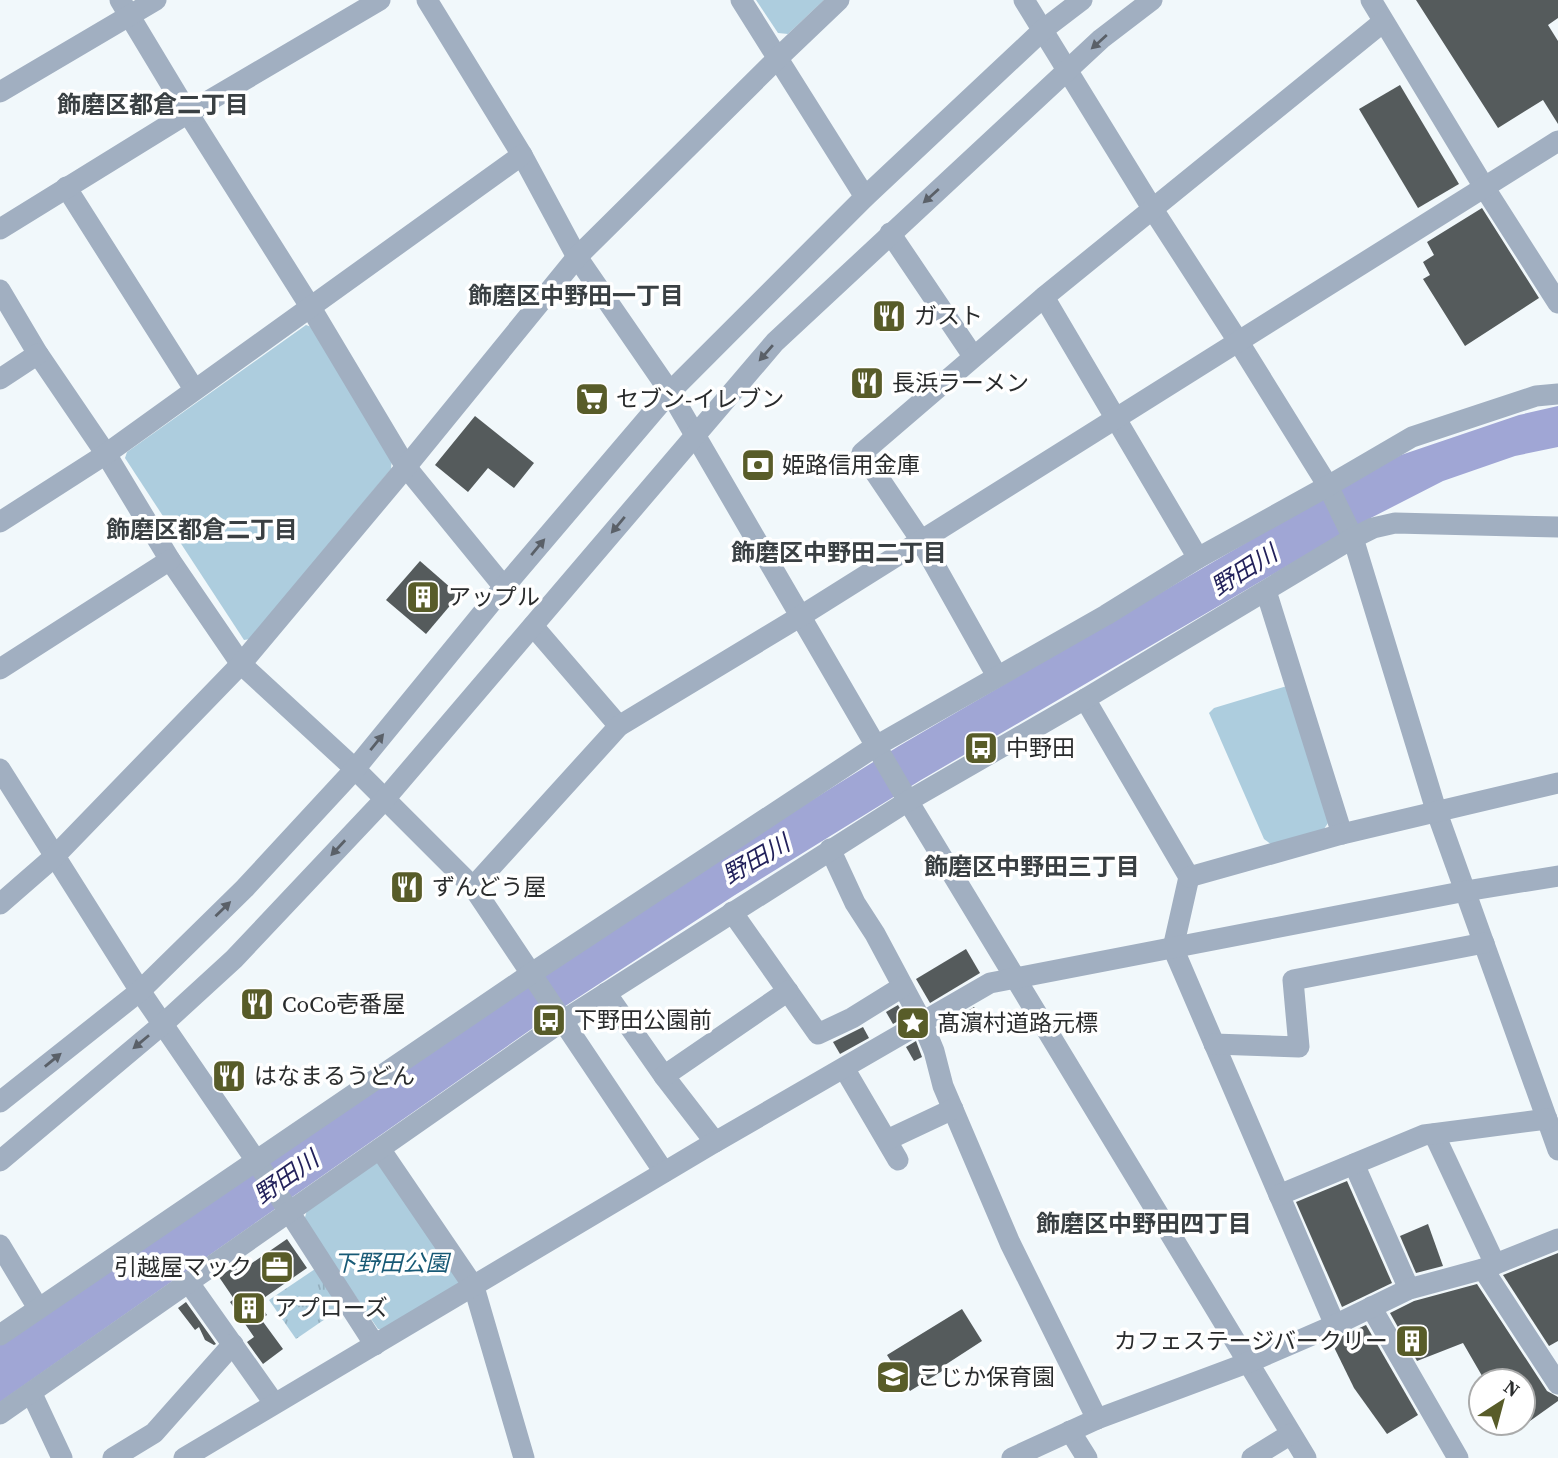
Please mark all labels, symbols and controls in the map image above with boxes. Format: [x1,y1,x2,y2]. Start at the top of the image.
one-way arrow [1090,34,1107,49]
district label: 飾磨区都倉二丁目 [57,88,249,121]
one-way arrow [922,188,940,204]
district label: 飾磨区中野田一丁目 [468,279,684,312]
restaurant icon: ガスト [870,297,908,335]
place label: ガスト [914,300,983,332]
one-way arrow [759,344,774,361]
restaurant icon: 長浜ラーメン [848,364,886,402]
place label: 長浜ラーメン [892,367,1029,399]
supermarket icon: セブン-イレブン [573,380,611,418]
place label: セブン-イレブン [616,383,784,415]
bank icon: 姫路信用金庫 [739,446,777,484]
place label: 姫路信用金庫 [782,449,920,481]
district label: 飾磨区都倉二丁目 [106,513,298,546]
one-way arrow [611,517,626,534]
water label: 野田川 [1205,535,1286,603]
district label: 飾磨区中野田二丁目 [731,536,947,569]
one-way arrow [530,538,546,556]
building icon: アップル [404,578,442,616]
place label: アップル [448,581,540,613]
bus stop icon: 中野田 [962,729,1000,767]
place label: 中野田 [1006,732,1075,764]
one-way arrow [370,733,385,751]
water label: 野田川 [717,825,798,891]
one-way arrow [330,840,347,857]
district label: 飾磨区中野田三丁目 [924,850,1140,883]
restaurant icon: ずんどう屋 [388,868,426,906]
place label: ずんどう屋 [432,871,546,903]
one-way arrow [215,900,232,917]
restaurant icon: CoCo壱番屋 [238,985,276,1023]
place label: CoCo壱番屋 [282,988,405,1020]
bus stop icon: 下野田公園前 [530,1001,568,1039]
place label: 下野田公園前 [574,1004,712,1036]
place icon: 髙濵村道路元標 [894,1004,932,1042]
place label: 髙濵村道路元標 [937,1007,1098,1039]
one-way arrow [133,1034,150,1049]
one-way arrow [44,1052,62,1067]
restaurant icon: はなまるうどん [210,1057,248,1095]
place label: はなまるうどん [254,1060,415,1092]
water label: 野田川 [247,1141,327,1211]
district label: 飾磨区中野田四丁目 [1036,1207,1252,1240]
park label: 下野田公園 [334,1247,452,1279]
office icon: 引越屋マック [258,1248,296,1286]
place label: 引越屋マック [114,1251,252,1283]
building icon: アプローズ [230,1289,268,1327]
place label: アプローズ [274,1292,388,1324]
building icon: カフェステージバークリー [1393,1322,1431,1360]
place label: カフェステージバークリー [1114,1325,1388,1357]
school or university icon: こじか保育園 [874,1358,912,1396]
place label: こじか保育園 [917,1361,1055,1393]
north arrow [1467,1367,1537,1437]
text: N [1499,1374,1525,1403]

